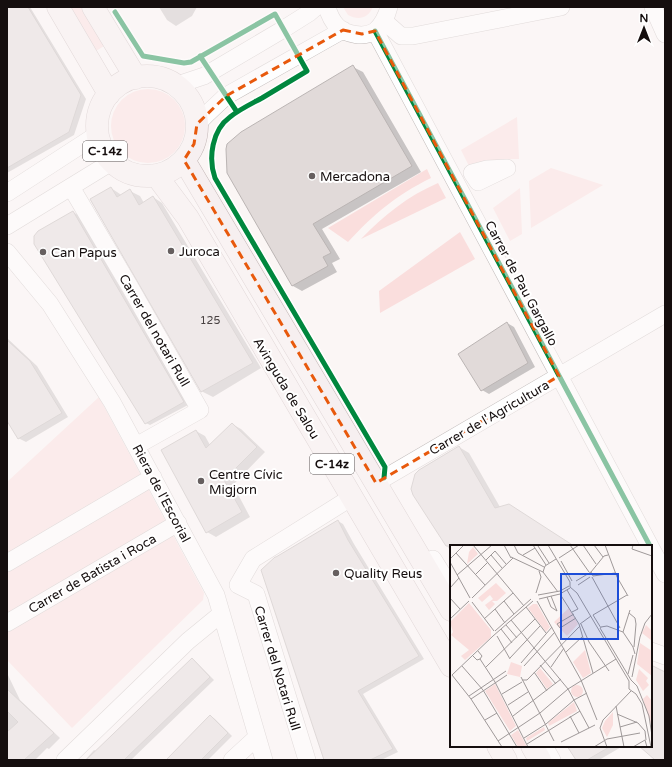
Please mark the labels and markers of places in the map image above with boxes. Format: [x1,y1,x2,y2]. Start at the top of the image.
place label: Mercadona [320,169,390,185]
marker: Mercadona [307,171,317,181]
place label: Juroca [179,244,220,260]
place label: Can Papus [51,245,117,261]
marker: Juroca [166,246,176,256]
marker: Can Papus [38,247,48,257]
place label: Centre Cívic Migjorn [209,467,283,498]
marker: Centre Cívic Migjorn [196,476,206,486]
place label: Quality Reus [344,566,422,582]
marker: Quality Reus [331,568,341,578]

